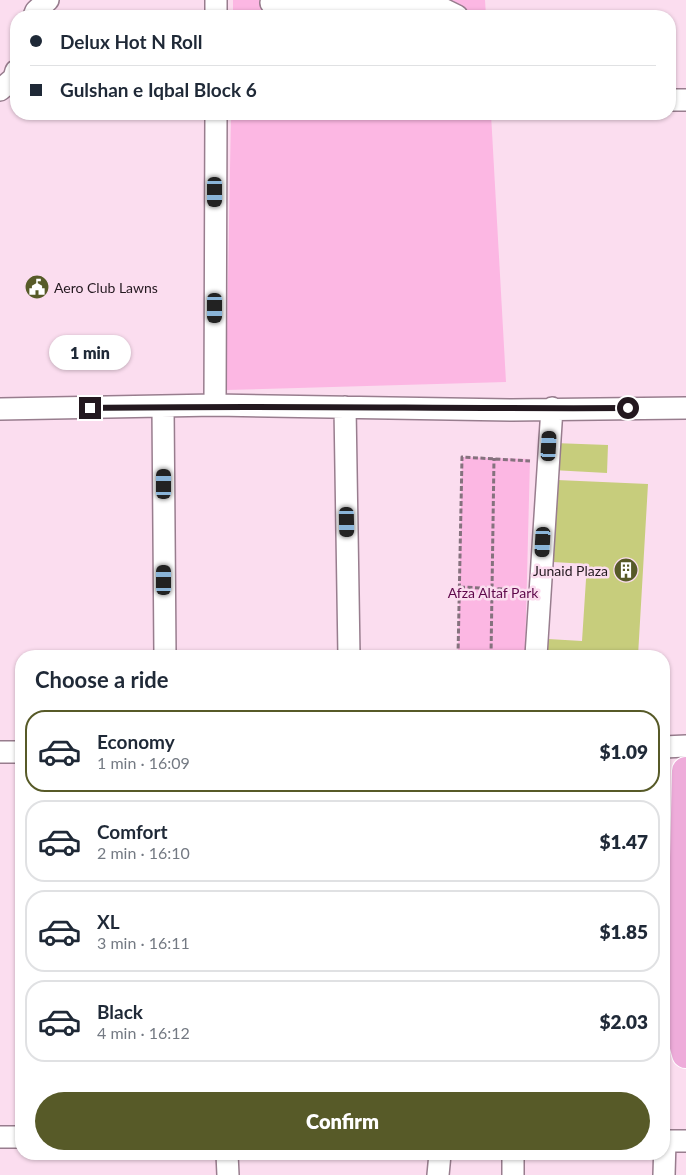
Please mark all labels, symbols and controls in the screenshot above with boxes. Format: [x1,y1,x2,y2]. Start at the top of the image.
text: Delux Hot N Roll [60,30,202,53]
text: Gulshan e Iqbal Block 6 [60,78,257,101]
car [207,177,222,207]
public building icon: Aero Club Lawns [24,274,50,300]
place label: Aero Club Lawns [54,279,158,296]
car [207,293,222,323]
callout: 1 min [49,336,131,370]
text: 1 min [70,343,110,362]
route end [79,397,101,419]
route start [617,397,639,419]
car [540,431,557,461]
car [156,469,171,499]
car [339,507,354,537]
car [534,527,551,557]
building icon: Junaid Plaza [613,557,639,583]
place label: Junaid Plaza [533,562,608,579]
car [156,565,171,595]
park label: Afza Altaf Park [448,584,539,601]
text: Choose a ride [35,666,169,693]
icon: car [37,729,82,774]
text: Economy [97,730,175,753]
text: $1.09 [599,740,648,763]
text: 1 min · 16:09 [97,753,190,772]
icon: car [37,819,82,864]
text: Comfort [97,820,168,843]
text: $1.47 [599,830,648,853]
text: 2 min · 16:10 [97,843,190,862]
icon: car [37,909,82,954]
text: XL [97,910,120,933]
text: $1.85 [599,920,648,943]
text: 3 min · 16:11 [97,933,190,952]
icon: car [37,999,82,1044]
text: Black [97,1000,143,1023]
text: $2.03 [599,1010,648,1033]
text: 4 min · 16:12 [97,1023,190,1042]
button: Confirm [35,1092,650,1150]

